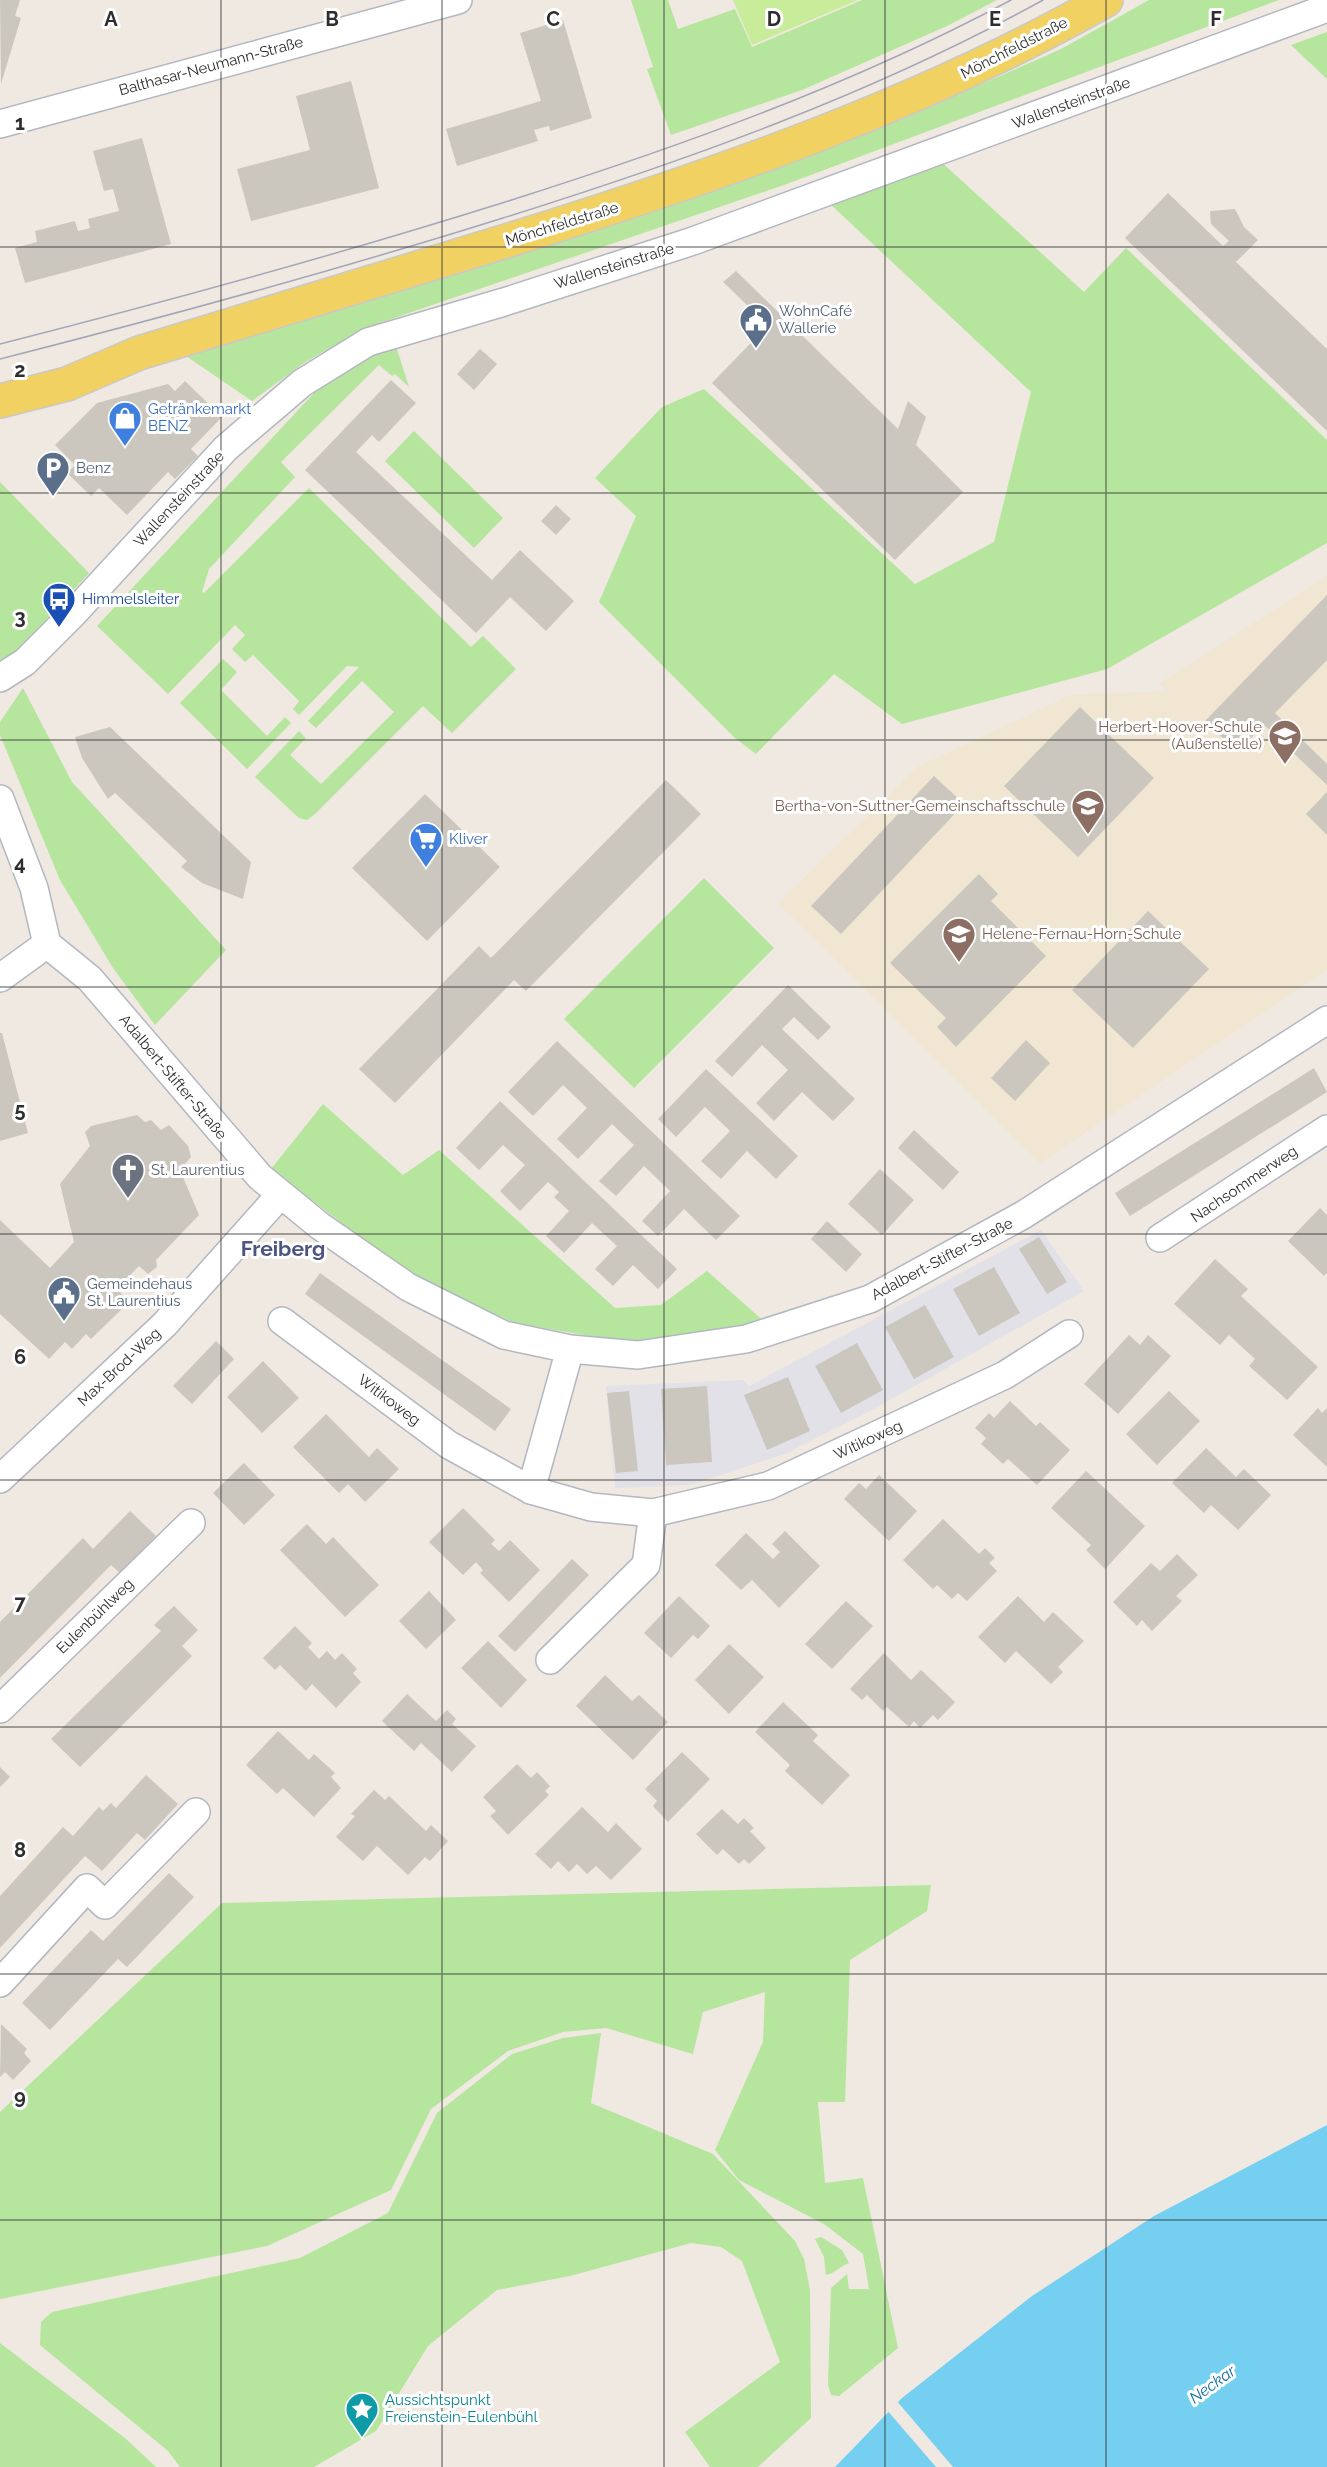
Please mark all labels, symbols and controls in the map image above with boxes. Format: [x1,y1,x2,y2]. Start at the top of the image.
text: A [104,7,118,31]
text: B [325,7,339,31]
text: C [546,7,560,31]
text: D [767,7,781,31]
text: E [989,7,1001,31]
text: F [1210,7,1222,31]
street label: Mönchfeldstraße [958,13,1070,83]
street label: Balthasar-Neumann-Straße [117,33,305,99]
street label: Wallensteinstraße [1009,73,1133,133]
text: 1 [15,111,25,135]
street label: Mönchfeldstraße [503,198,621,250]
street label: Wallensteinstraße [552,239,676,293]
public building icon: WohnCafé Wallerie [738,302,774,349]
place label: WohnCafé Wallerie [779,302,852,337]
text: 2 [14,358,26,382]
shop icon: Getränkemarkt BENZ [107,400,143,447]
place label: Getränkemarkt BENZ [148,400,251,435]
street label: Wallensteinstraße [130,447,228,551]
parking icon: Benz [35,450,71,497]
place label: Benz [76,459,111,477]
bus stop icon: Himmelsleiter [41,581,77,628]
place label: Himmelsleiter [82,590,180,608]
text: 3 [14,605,26,629]
place label: Herbert-Hoover-Schule (Außenstelle) [1098,718,1262,753]
school or university icon: Herbert-Hoover-Schule (Außenstelle) [1267,718,1303,765]
school or university icon: Bertha-von-Suttner-Gemeinschaftsschule [1070,788,1106,835]
place label: Bertha-von-Suttner-Gemeinschaftsschule [775,797,1065,815]
supermarket icon: Kliver [408,821,444,868]
place label: Kliver [449,830,489,848]
text: 4 [14,851,26,875]
school or university icon: Helene-Fernau-Horn-Schule [941,916,977,963]
place label: Helene-Fernau-Horn-Schule [982,925,1181,943]
street label: Adalbert-Stifter-Straße [115,1011,231,1143]
text: 5 [14,1098,26,1122]
street label: Nachsommerweg [1187,1142,1301,1226]
church icon: St. Laurentius [110,1152,146,1199]
place label: St. Laurentius [151,1161,244,1179]
street label: Adalbert-Stifter-Straße [868,1214,1016,1304]
district label: Freiberg [241,1236,325,1261]
public building icon: Gemeindehaus St. Laurentius [46,1275,82,1322]
place label: Gemeindehaus St. Laurentius [87,1275,192,1310]
street label: Max-Brod-Weg [74,1324,164,1410]
text: 6 [14,1345,26,1369]
street label: Witikoweg [354,1371,424,1429]
street label: Witikoweg [831,1416,905,1464]
street label: Eulenbühlweg [53,1575,137,1657]
text: 7 [14,1591,26,1615]
text: 8 [14,1838,26,1862]
text: 9 [14,2085,26,2109]
water label: Neckar [1186,2361,1239,2407]
place icon: Aussichtspunkt Freienstein-Eulenbühl [344,2391,380,2438]
place label: Aussichtspunkt Freienstein-Eulenbühl [385,2391,539,2426]

